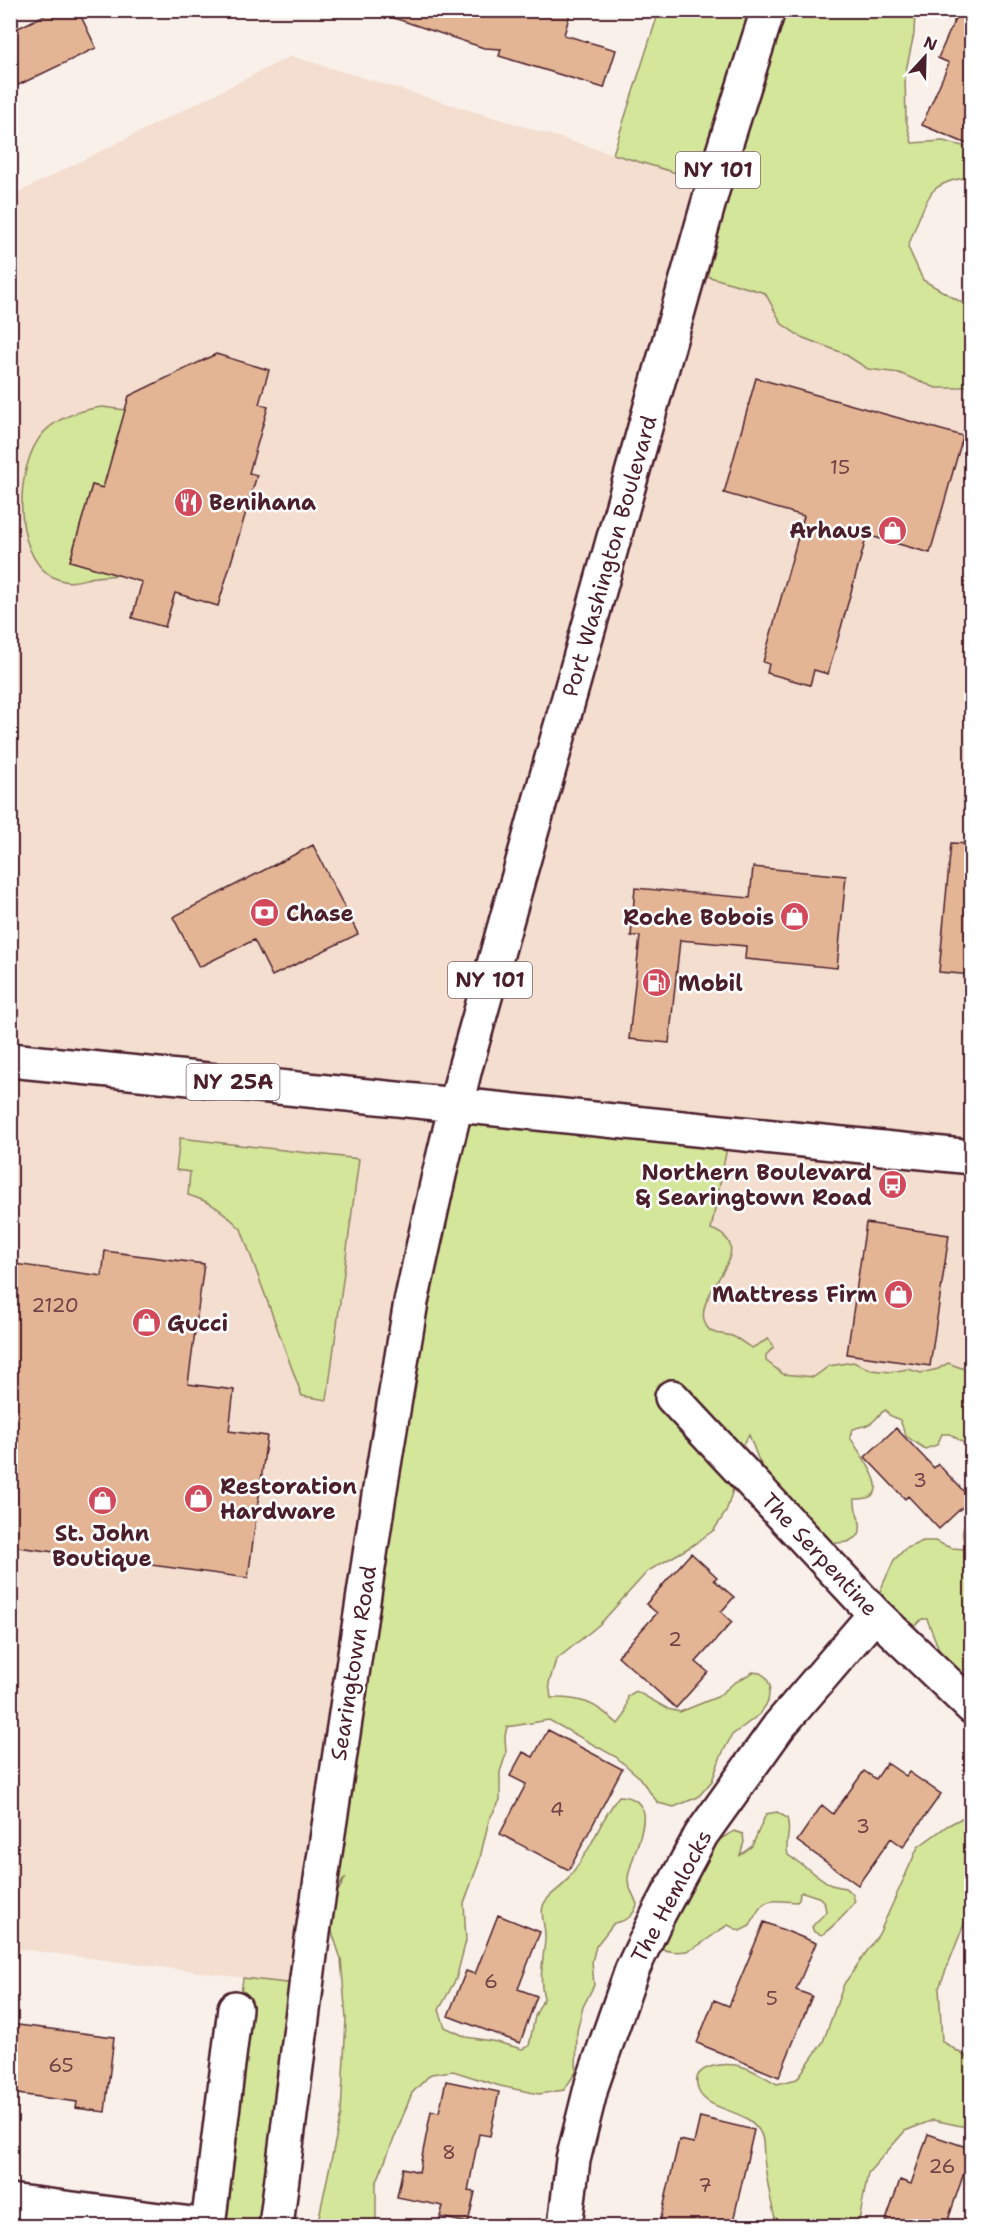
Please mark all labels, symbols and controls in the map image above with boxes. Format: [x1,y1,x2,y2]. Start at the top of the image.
north arrow [895,27,955,87]
text: N [921,31,940,56]
road number: NY 101 [676,152,760,188]
street label: Port Washington Boulevard [555,412,664,700]
house number: 15 [830,454,850,480]
restaurant icon: Benihana [172,486,204,518]
place label: Benihana [209,488,316,517]
shop icon: Arhaus [877,514,909,546]
place label: Arhaus [789,516,872,545]
bank icon: Chase [249,897,281,929]
place label: Chase [286,899,354,928]
shop icon: Roche Bobois [779,901,811,933]
place label: Roche Bobois [623,903,774,932]
road number: NY 101 [448,962,532,998]
fuel station icon: Mobil [641,967,673,999]
place label: Mobil [678,969,743,998]
road number: NY 25A [186,1064,280,1100]
place label: Northern Boulevard & Searingtown Road [635,1158,872,1212]
bus stop icon: Northern Boulevard & Searingtown Road [877,1169,909,1201]
shop icon: Mattress Firm [882,1278,914,1310]
place label: Mattress Firm [712,1280,877,1309]
house number: 2120 [31,1292,79,1318]
shop icon: Gucci [130,1307,162,1339]
place label: Gucci [167,1309,228,1338]
house number: 3 [913,1467,927,1493]
place label: Restoration Hardware [220,1472,357,1526]
shop icon: Restoration Hardware [183,1483,215,1515]
shop icon: St. John Boutique [86,1485,118,1517]
street label: The Serpentine [755,1486,884,1622]
place label: St. John Boutique [52,1519,152,1573]
street label: Searingtown Road [324,1564,383,1763]
house number: 2 [668,1626,682,1652]
house number: 4 [550,1796,564,1822]
house number: 3 [856,1813,870,1839]
street label: The Hemlocks [624,1825,719,1968]
house number: 6 [484,1968,498,1994]
house number: 5 [766,1985,778,2011]
house number: 65 [48,2052,74,2078]
house number: 8 [442,2139,456,2165]
house number: 26 [928,2153,956,2179]
house number: 7 [698,2172,712,2198]

